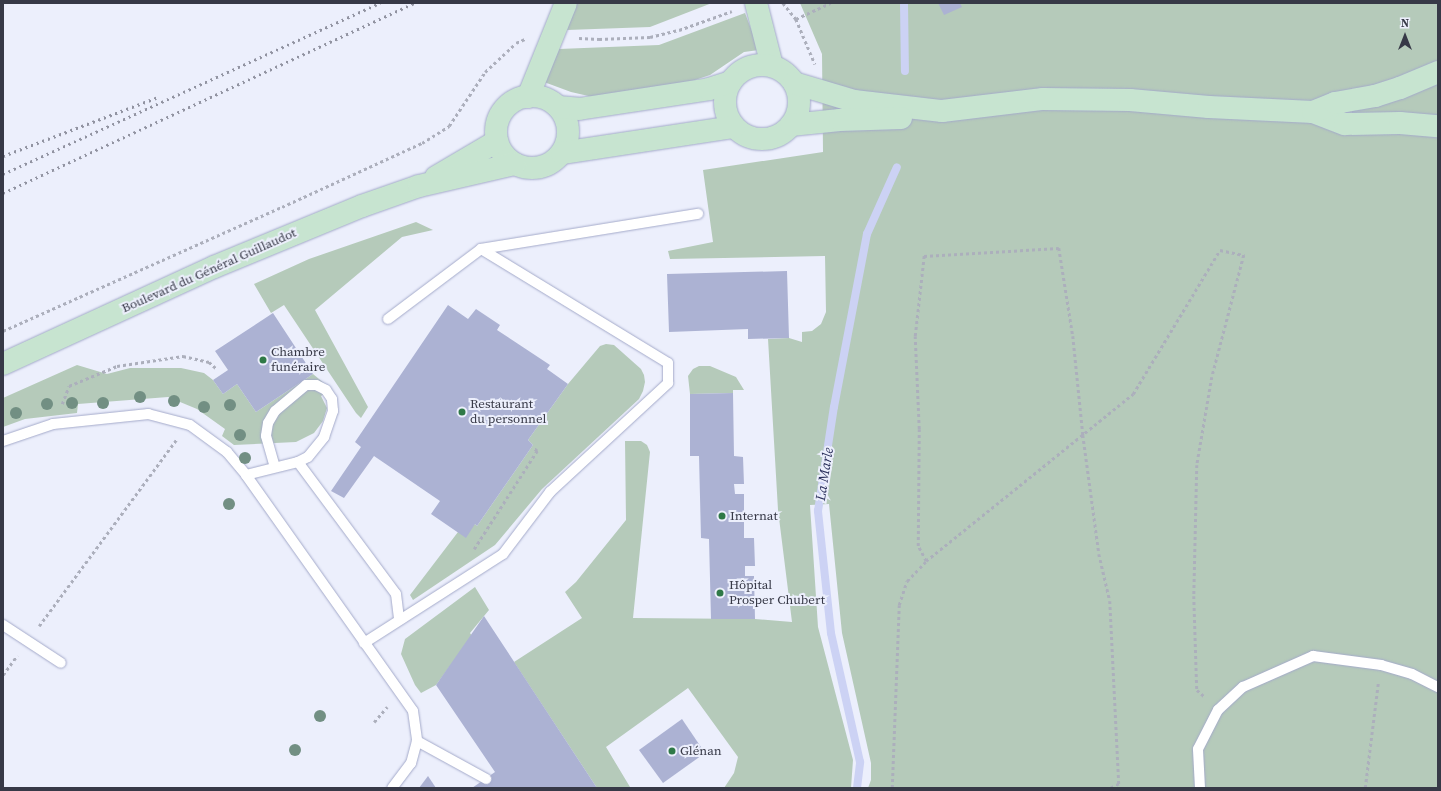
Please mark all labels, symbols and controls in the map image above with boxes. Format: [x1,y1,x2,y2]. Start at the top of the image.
north arrow [1385,16,1425,56]
text: N [1401,16,1409,31]
street label: Boulevard du Général Guillaudot [119,225,299,317]
place label: Chambre funéraire [271,345,325,376]
marker: Chambre funéraire [258,355,268,365]
place label: Restaurant du personnel [470,397,546,428]
marker: Restaurant du personnel [457,407,467,417]
water label: La Marle [812,446,836,502]
place label: Internat [730,508,778,524]
marker: Internat [717,511,727,521]
place label: Hôpital Prosper Chubert [729,578,825,609]
marker: Hôpital Prosper Chubert [714,587,726,599]
place label: Glénan [680,743,722,759]
marker: Glénan [667,746,677,756]

